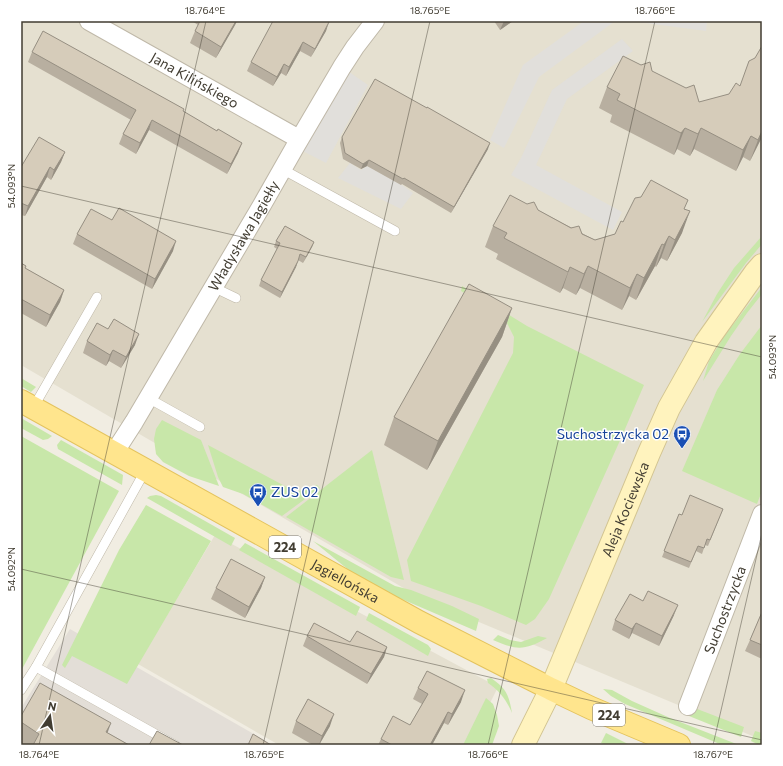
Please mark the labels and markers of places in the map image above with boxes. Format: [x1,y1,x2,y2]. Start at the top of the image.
bus stop icon: Suchostrzycka 02 [672,424,692,449]
place label: Suchostrzycka 02 [557,425,669,442]
bus stop icon: ZUS 02 [248,482,268,507]
place label: ZUS 02 [271,483,319,500]

